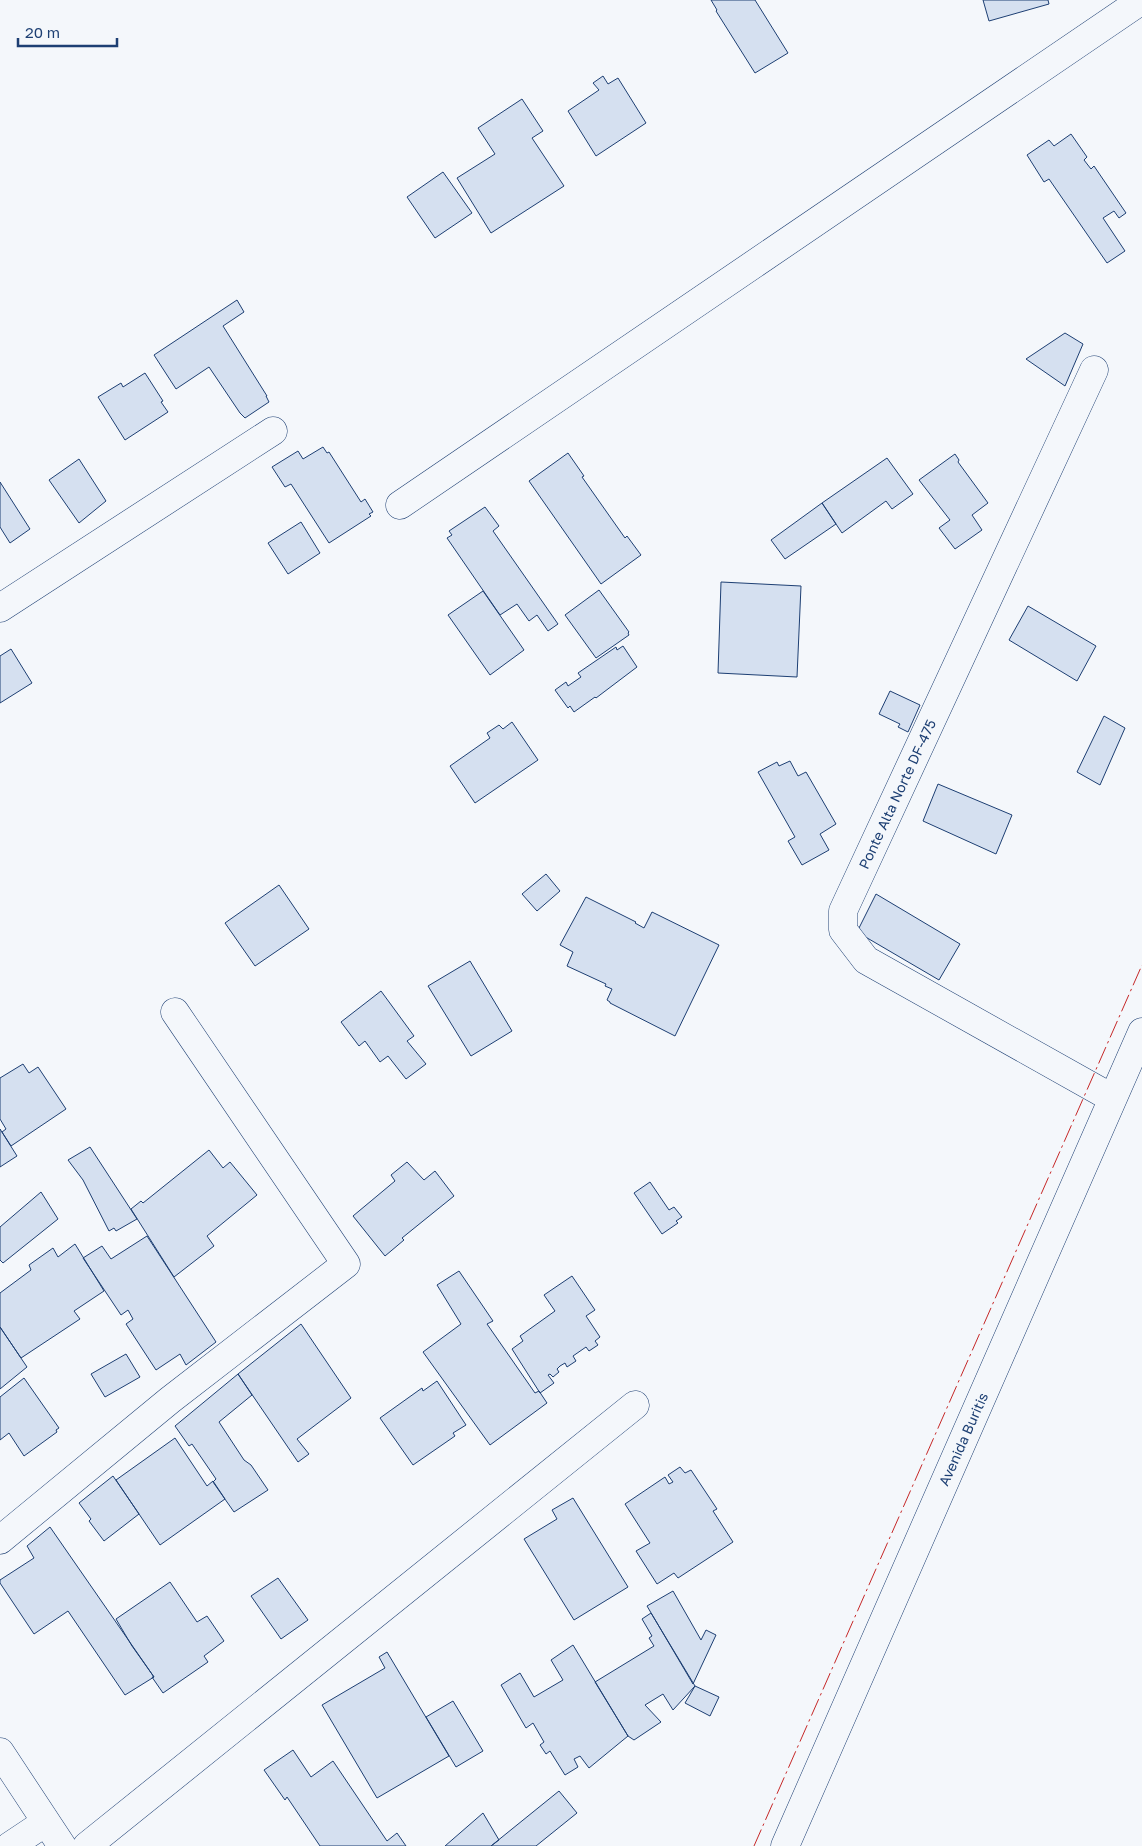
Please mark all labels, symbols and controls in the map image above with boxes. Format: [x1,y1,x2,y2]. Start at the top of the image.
scale bar [18,15,116,47]
text: 20 m [25,23,60,41]
street label: Ponte Alta Norte DF-475 [855,717,939,871]
street label: Avenida Buritis [935,1390,991,1488]

